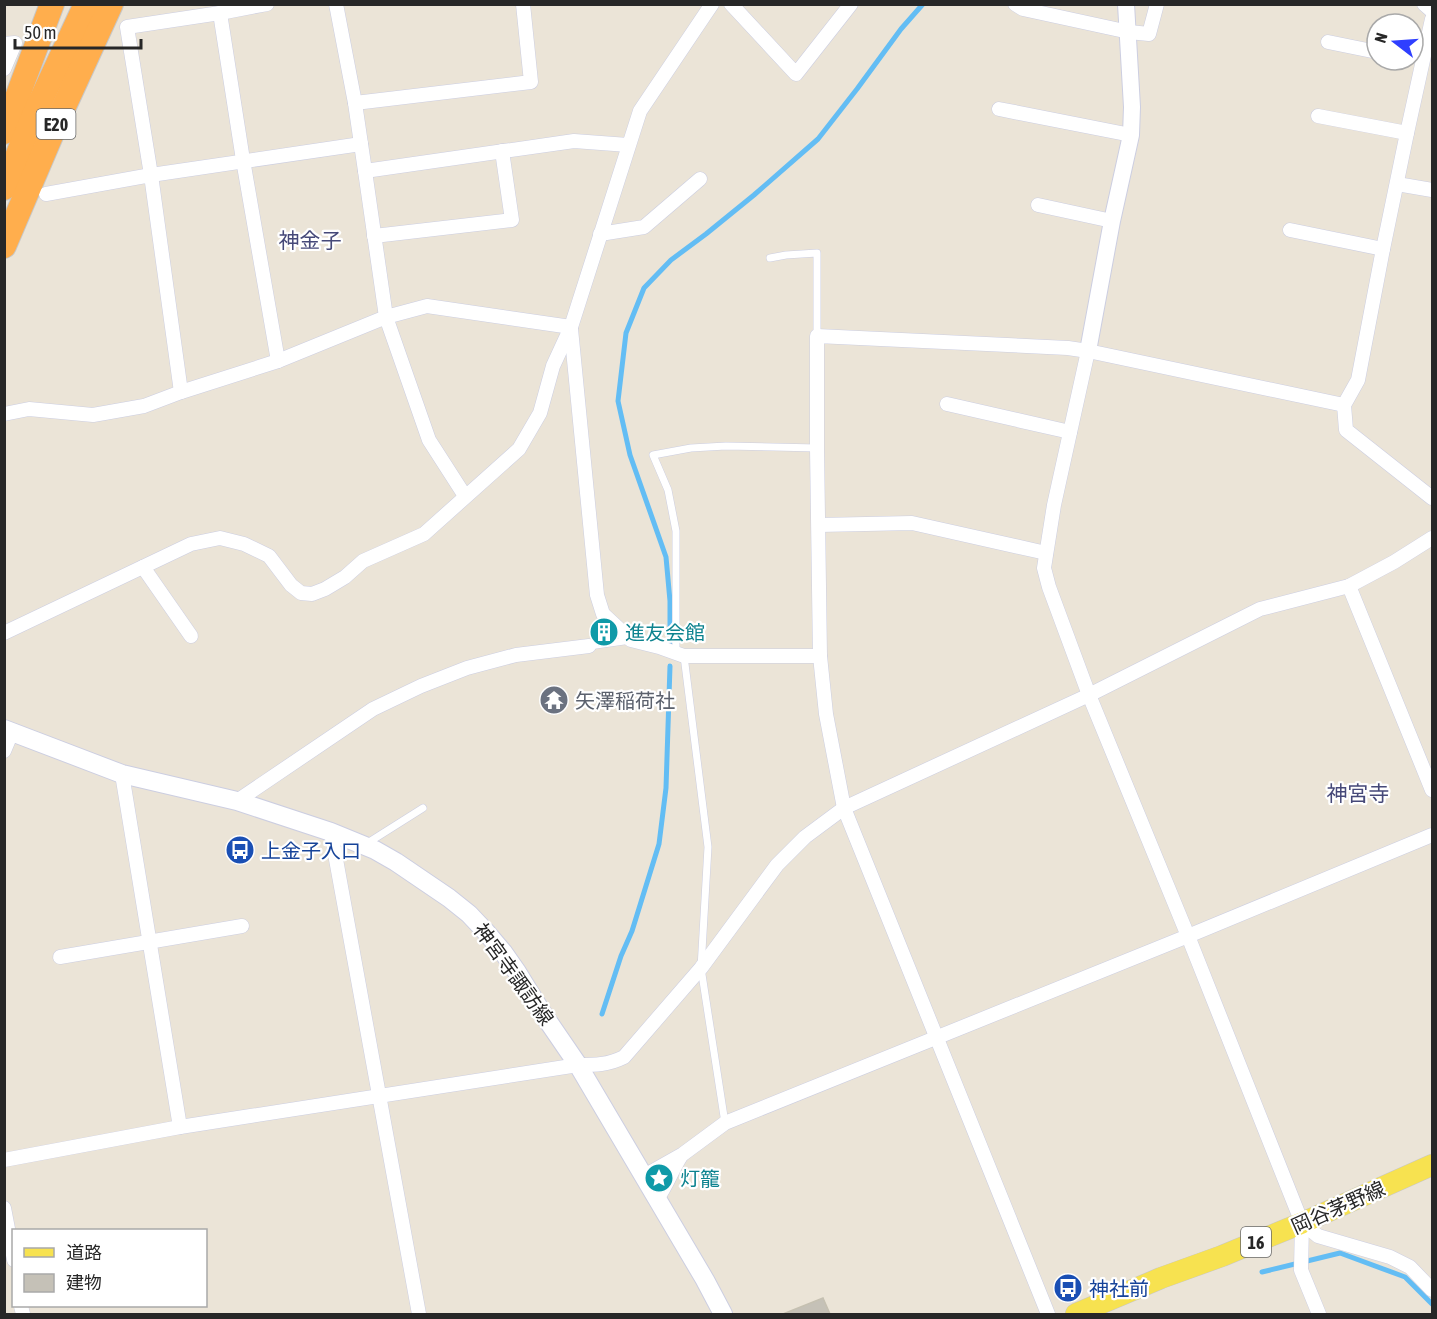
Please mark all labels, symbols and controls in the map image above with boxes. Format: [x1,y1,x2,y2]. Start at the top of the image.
scale bar [15,12,141,50]
north arrow [1365,12,1425,72]
text: 50 m [24,22,56,43]
text: N [1371,30,1391,45]
road number: E20 [36,109,76,139]
district label: 神金子 [279,228,342,252]
building icon: 進友会館 [588,616,620,648]
place label: 進友会館 [625,621,705,644]
temple icon: 矢澤稲荷社 [538,684,570,716]
place label: 矢澤稲荷社 [575,689,675,712]
district label: 神宮寺 [1327,781,1390,805]
bus stop icon: 上金子入口 [224,834,256,866]
place label: 上金子入口 [261,839,361,862]
street label: 神宮寺諏訪線 [469,919,559,1029]
place icon: 灯籠 [643,1162,675,1194]
place label: 灯籠 [680,1167,720,1190]
street label: 岡谷茅野線 [1288,1176,1388,1238]
road number: 16 [1241,1227,1271,1257]
legend [12,1229,207,1307]
text: 道路 [66,1242,102,1263]
text: 建物 [66,1272,102,1293]
bus stop icon: 神社前 [1052,1272,1084,1304]
place label: 神社前 [1089,1277,1149,1300]

